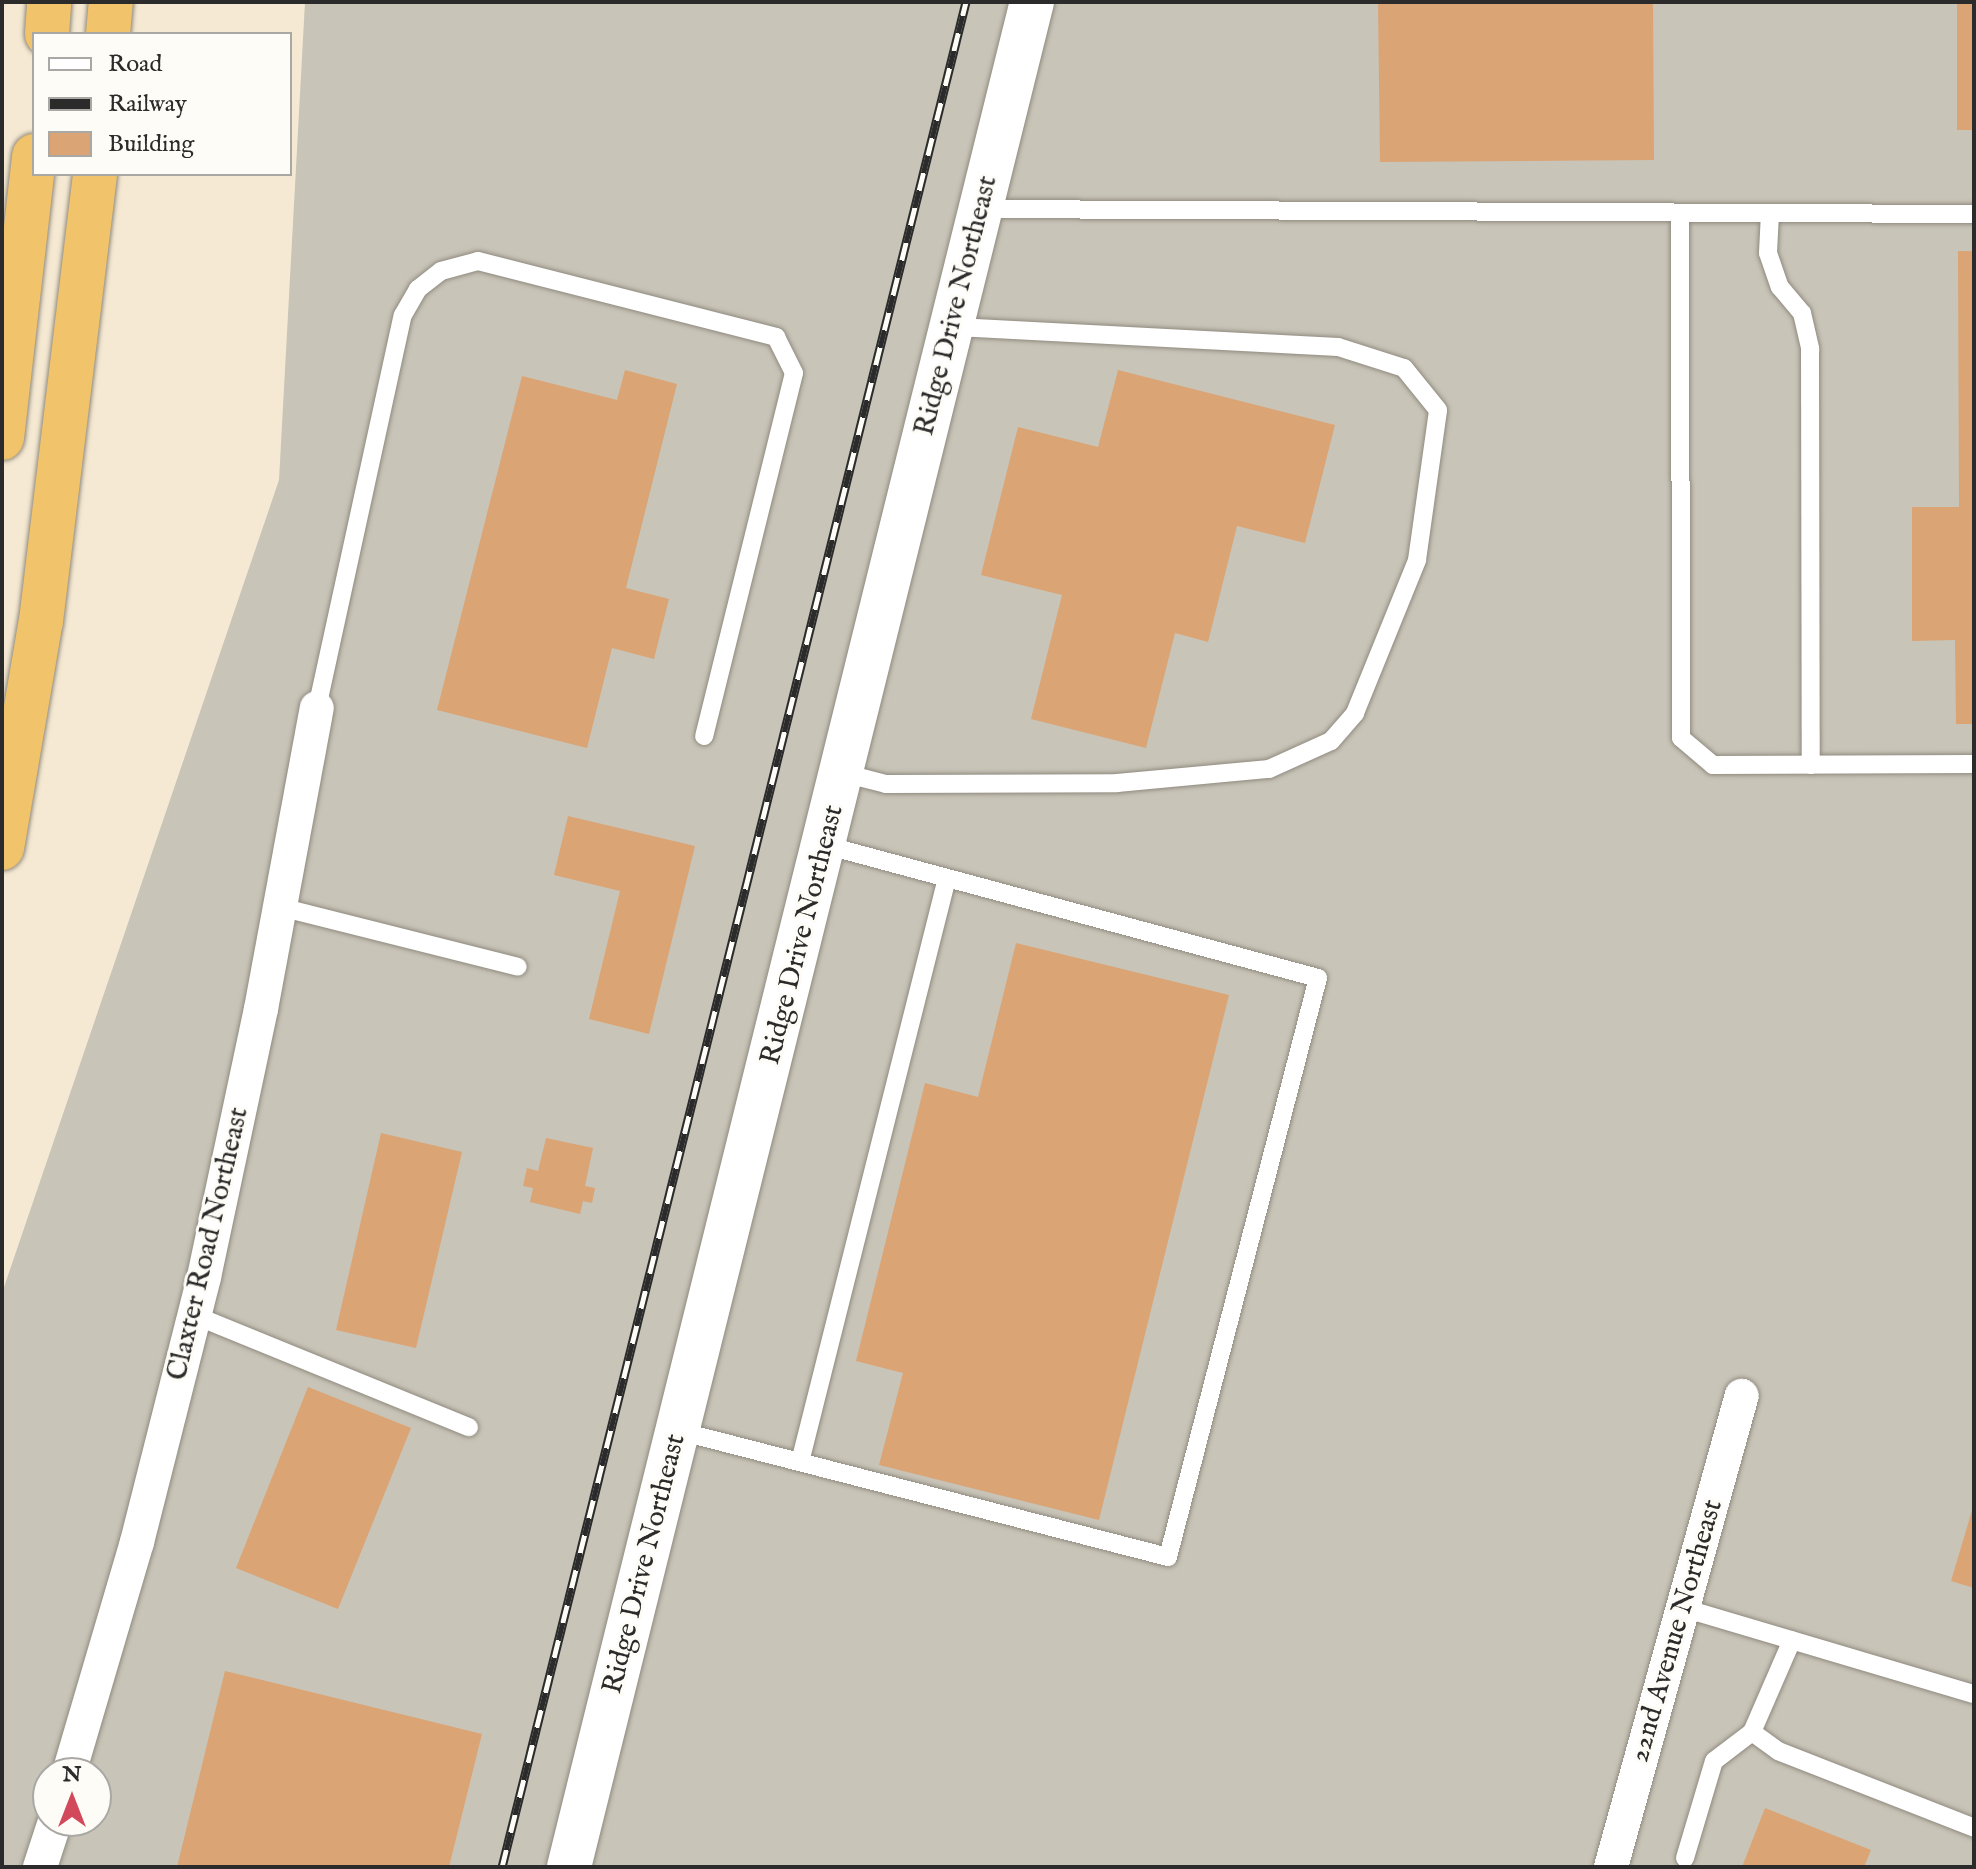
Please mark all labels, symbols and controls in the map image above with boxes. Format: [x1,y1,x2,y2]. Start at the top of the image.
legend [32,32,292,176]
text: Road [108,49,162,80]
text: Railway [108,89,187,120]
text: Building [108,129,194,160]
street label: Ridge Drive Northeast [908,173,1006,439]
street label: Ridge Drive Northeast [754,802,852,1068]
street label: Claxter Road Northeast [161,1104,257,1384]
street label: Ridge Drive Northeast [596,1431,694,1697]
street label: 22nd Avenue Northeast [1623,1496,1731,1766]
north arrow [32,1757,112,1837]
text: N [62,1761,82,1789]

